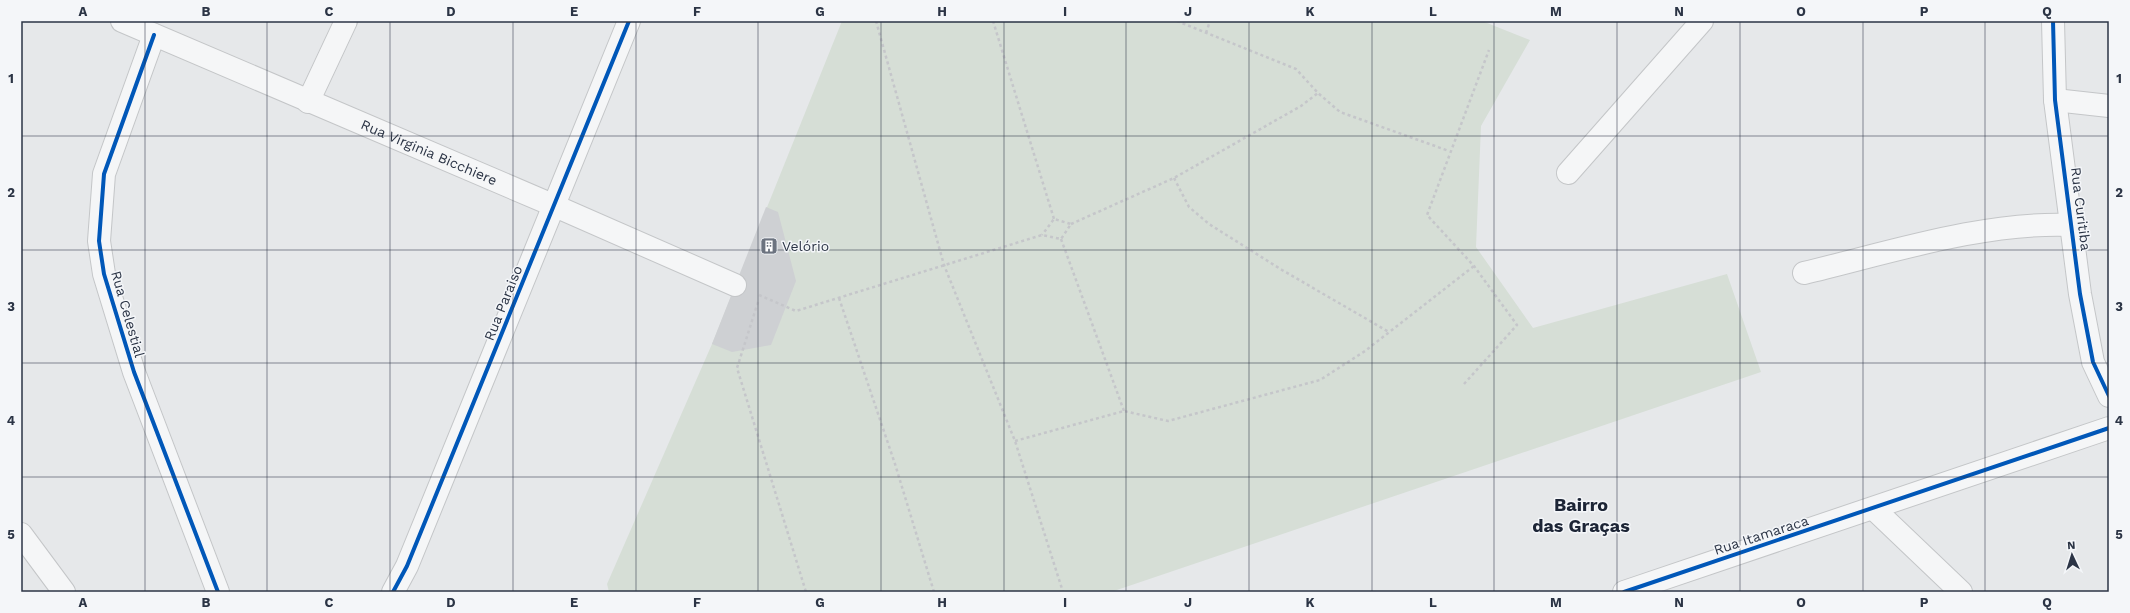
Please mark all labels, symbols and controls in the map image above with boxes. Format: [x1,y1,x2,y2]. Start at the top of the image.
text: A [79,4,88,19]
text: B [202,4,211,19]
text: C [325,4,334,19]
text: D [446,4,456,19]
text: E [570,4,578,19]
text: F [693,4,701,19]
text: G [815,4,825,19]
text: H [937,4,947,19]
text: I [1063,4,1067,19]
text: J [1184,4,1192,19]
text: K [1305,4,1315,19]
text: L [1429,4,1437,19]
text: M [1550,4,1562,19]
text: N [1674,4,1684,19]
text: O [1796,4,1806,19]
text: P [1920,4,1929,19]
text: Q [2042,4,2052,19]
text: 1 [8,71,14,86]
text: 1 [2116,71,2122,86]
street label: Rua Virginia Bicchiere [359,116,500,188]
street label: Rua Curitiba [2068,166,2094,252]
text: 2 [7,185,15,200]
text: 2 [2115,185,2123,200]
building icon: Velório [759,236,779,256]
place label: Velório [782,238,829,254]
street label: Rua Paraiso [481,263,525,343]
street label: Rua Celestial [108,269,148,360]
text: 3 [7,299,15,314]
text: 3 [2115,299,2123,314]
text: 4 [7,413,16,428]
text: 4 [2115,413,2124,428]
district label: Bairro das Graças [1532,494,1630,536]
street label: Rua Itamaraca [1712,512,1810,558]
text: 5 [7,527,15,542]
text: 5 [2115,527,2123,542]
north arrow [2052,535,2092,575]
text: N [2067,539,2076,552]
text: A [79,595,88,610]
text: B [202,595,211,610]
text: C [325,595,334,610]
text: D [446,595,456,610]
text: E [570,595,578,610]
text: F [693,595,701,610]
text: G [815,595,825,610]
text: H [937,595,947,610]
text: I [1063,595,1067,610]
text: J [1184,595,1192,610]
text: K [1305,595,1315,610]
text: L [1429,595,1437,610]
text: M [1550,595,1562,610]
text: N [1674,595,1684,610]
text: O [1796,595,1806,610]
text: P [1920,595,1929,610]
text: Q [2042,595,2052,610]

